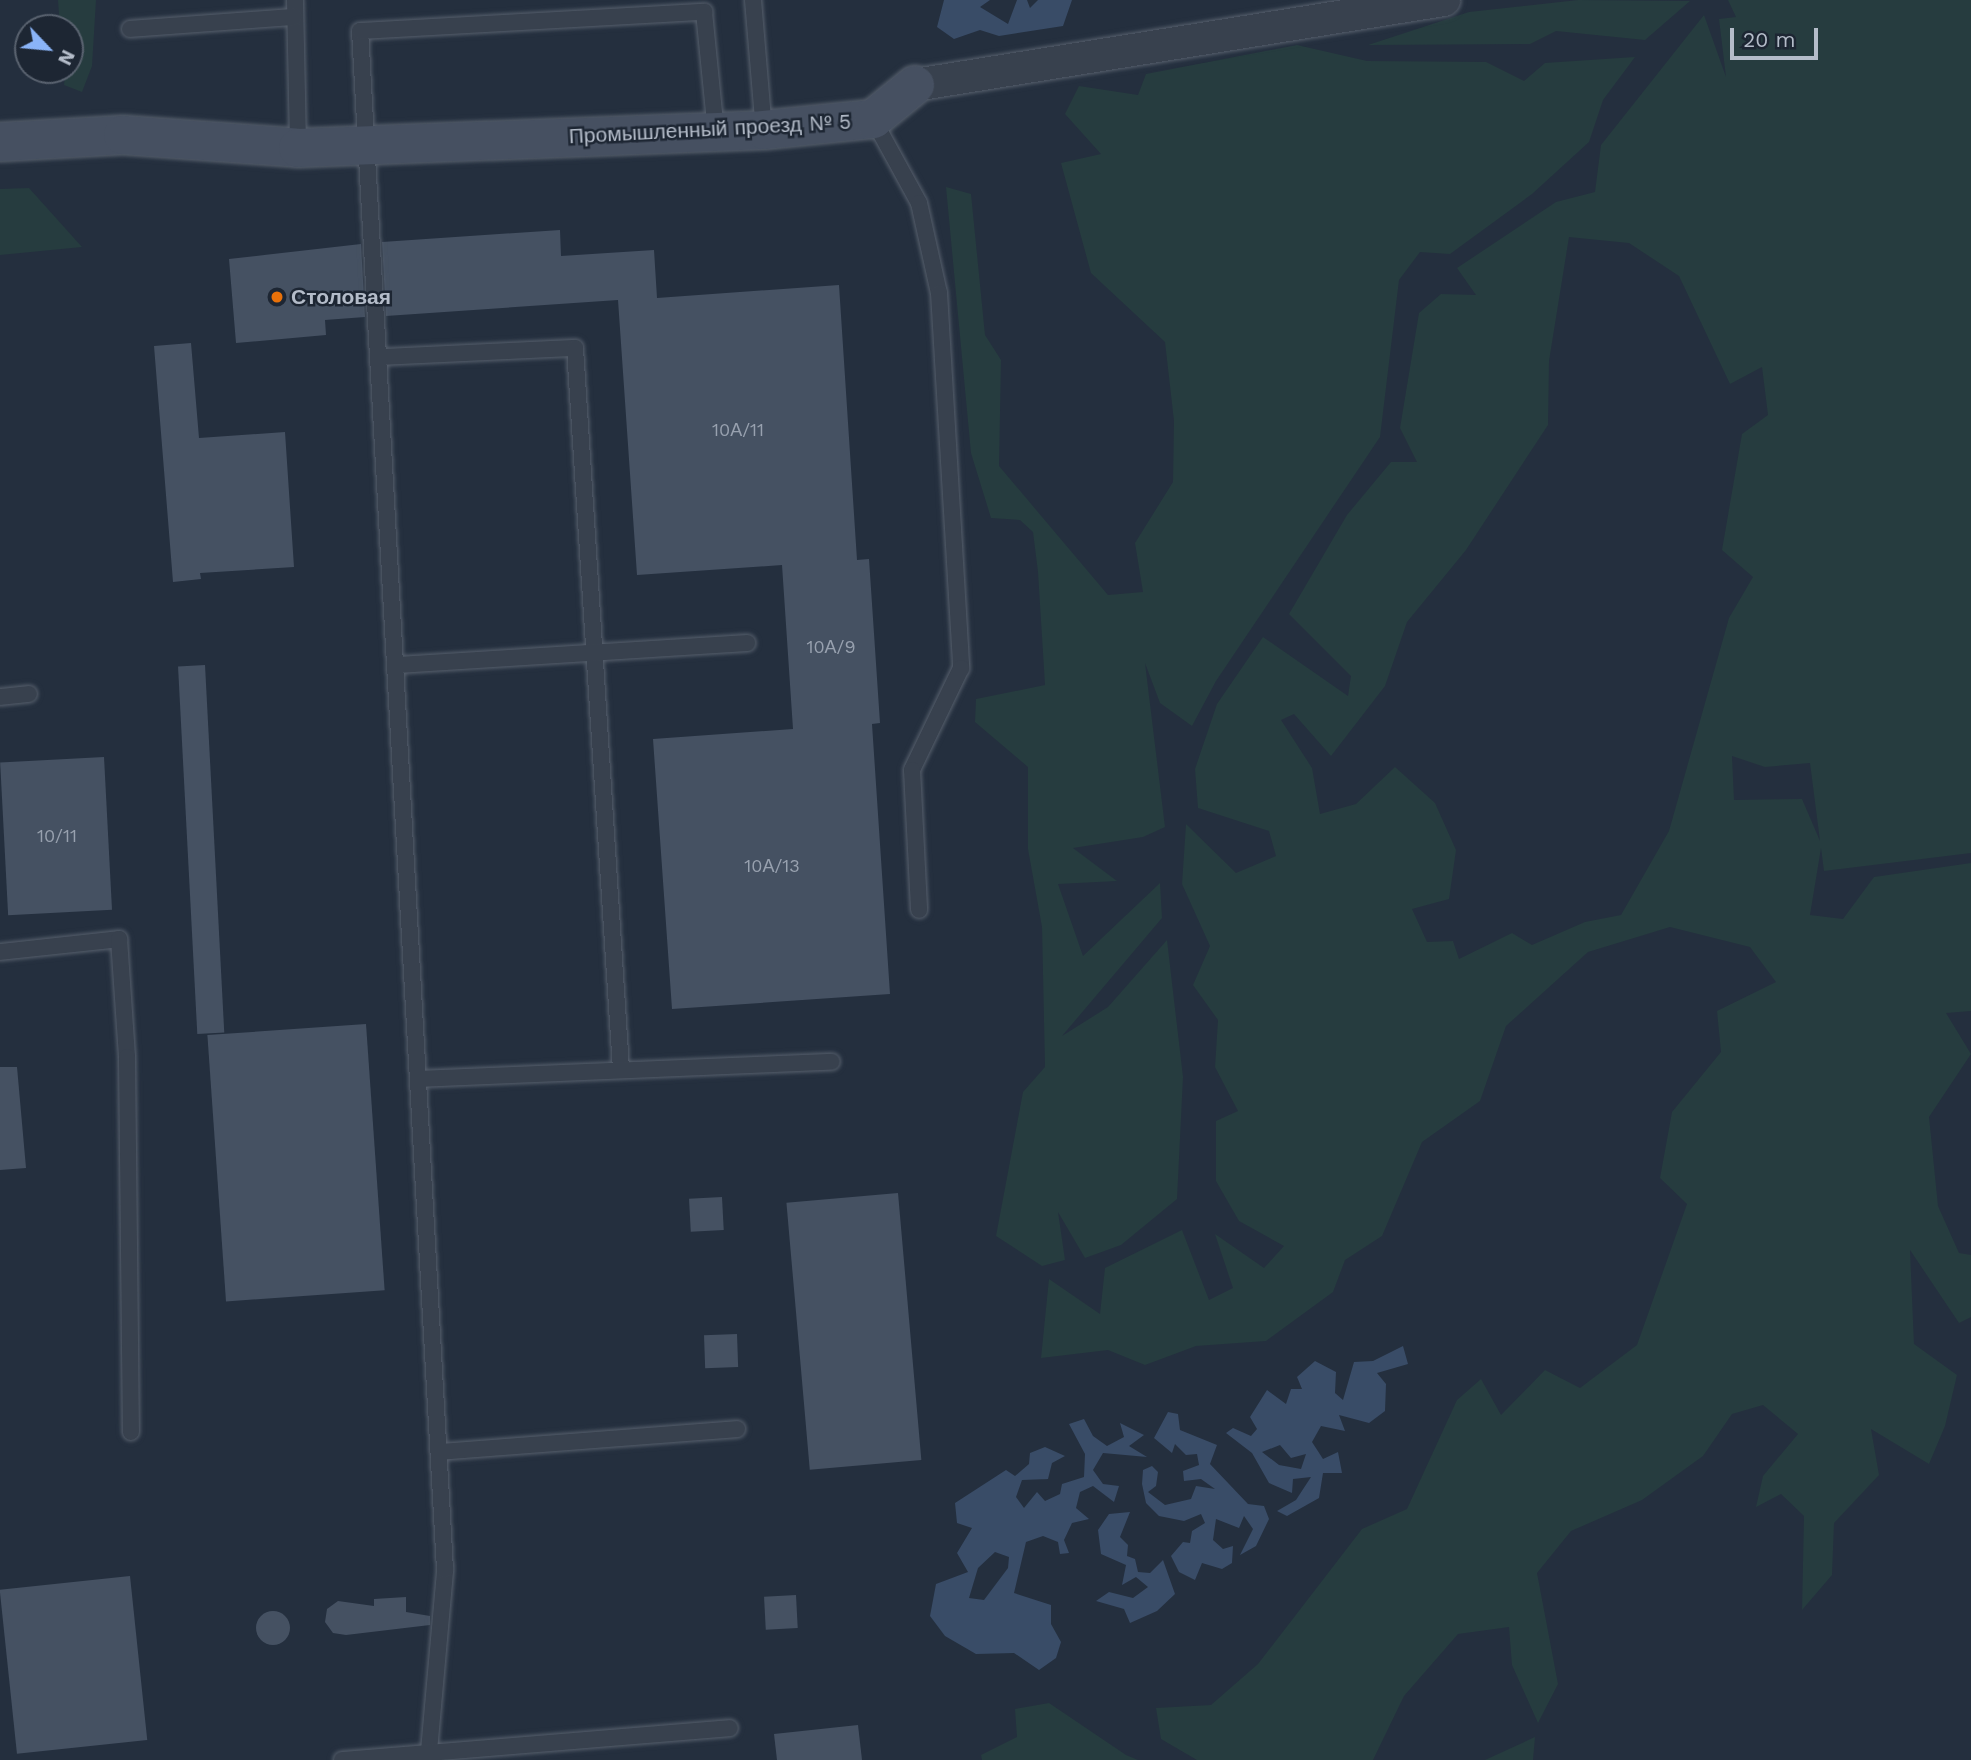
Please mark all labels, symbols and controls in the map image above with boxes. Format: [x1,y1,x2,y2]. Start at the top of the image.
north arrow [14,14,84,84]
scale bar [1733,14,1820,58]
text: 20 m [1743,27,1795,52]
text: N [53,46,80,69]
street label: Промышленный проезд № 5 [568,109,852,149]
place label: Столовая [291,284,391,310]
marker: Столовая [269,289,285,305]
house number: 10А/11 [712,419,764,441]
house number: 10А/9 [806,636,856,658]
house number: 10/11 [37,825,77,847]
house number: 10А/13 [744,855,800,877]

